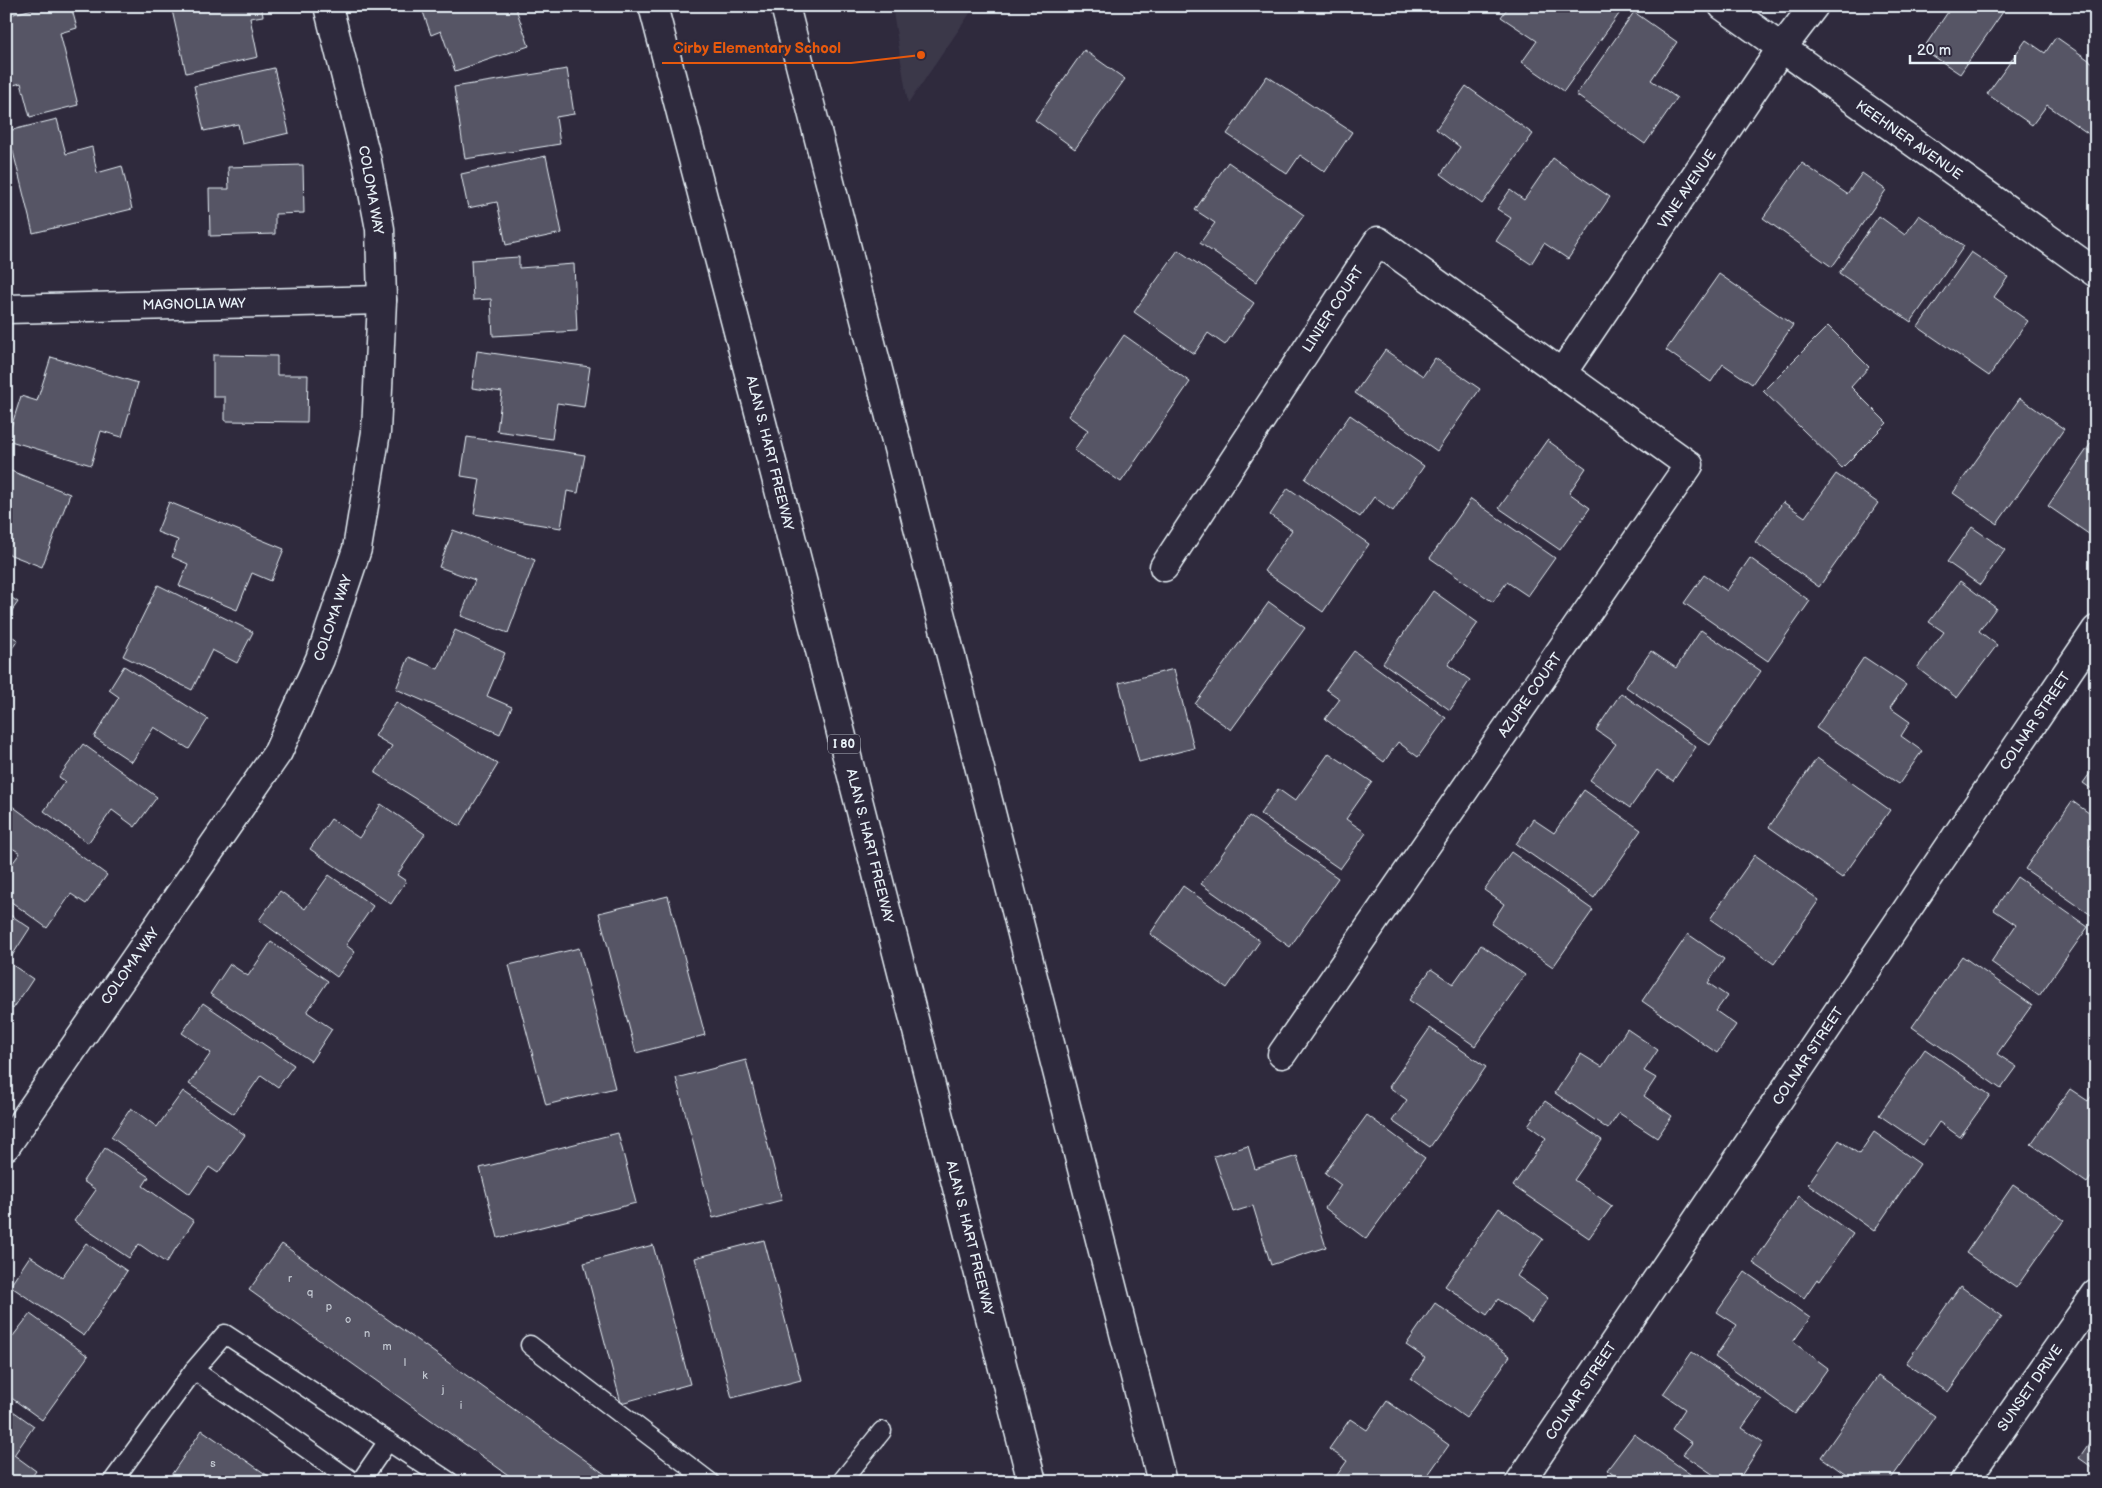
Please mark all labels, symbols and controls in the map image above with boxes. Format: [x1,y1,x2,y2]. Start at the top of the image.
scale bar [1910,32,2014,64]
callout: Cirby Elementary School [662,33,851,63]
text: Cirby Elementary School [673,39,841,58]
text: 20 m [1917,41,1951,60]
street label: KEEHNER AVENUE [1852,97,1966,183]
street label: COLOMA WAY [355,144,387,237]
street label: VINE AVENUE [1654,146,1720,232]
street label: LINIER COURT [1299,262,1368,355]
street label: MAGNOLIA WAY [142,295,247,313]
street label: ALAN S. HART FREEWAY [743,374,798,533]
street label: COLOMA WAY [310,572,356,663]
street label: AZURE COURT [1494,649,1566,741]
street label: COLNAR STREET [1996,668,2074,773]
road number: I 80 [828,734,860,754]
street label: ALAN S. HART FREEWAY [843,767,898,926]
street label: COLOMA WAY [97,924,163,1008]
street label: COLNAR STREET [1769,1003,1847,1108]
street label: ALAN S. HART FREEWAY [943,1159,998,1318]
house number: r [288,1272,293,1285]
house number: q [307,1286,313,1299]
house number: p [326,1300,332,1313]
house number: o [345,1313,351,1326]
house number: n [364,1327,370,1340]
street label: COLNAR STREET [1542,1338,1620,1443]
house number: m [382,1340,392,1353]
street label: SUNSET DRIVE [1994,1342,2066,1434]
house number: l [404,1356,406,1369]
house number: k [422,1369,428,1382]
house number: j [441,1383,444,1396]
house number: i [460,1399,462,1412]
house number: s [210,1457,216,1470]

